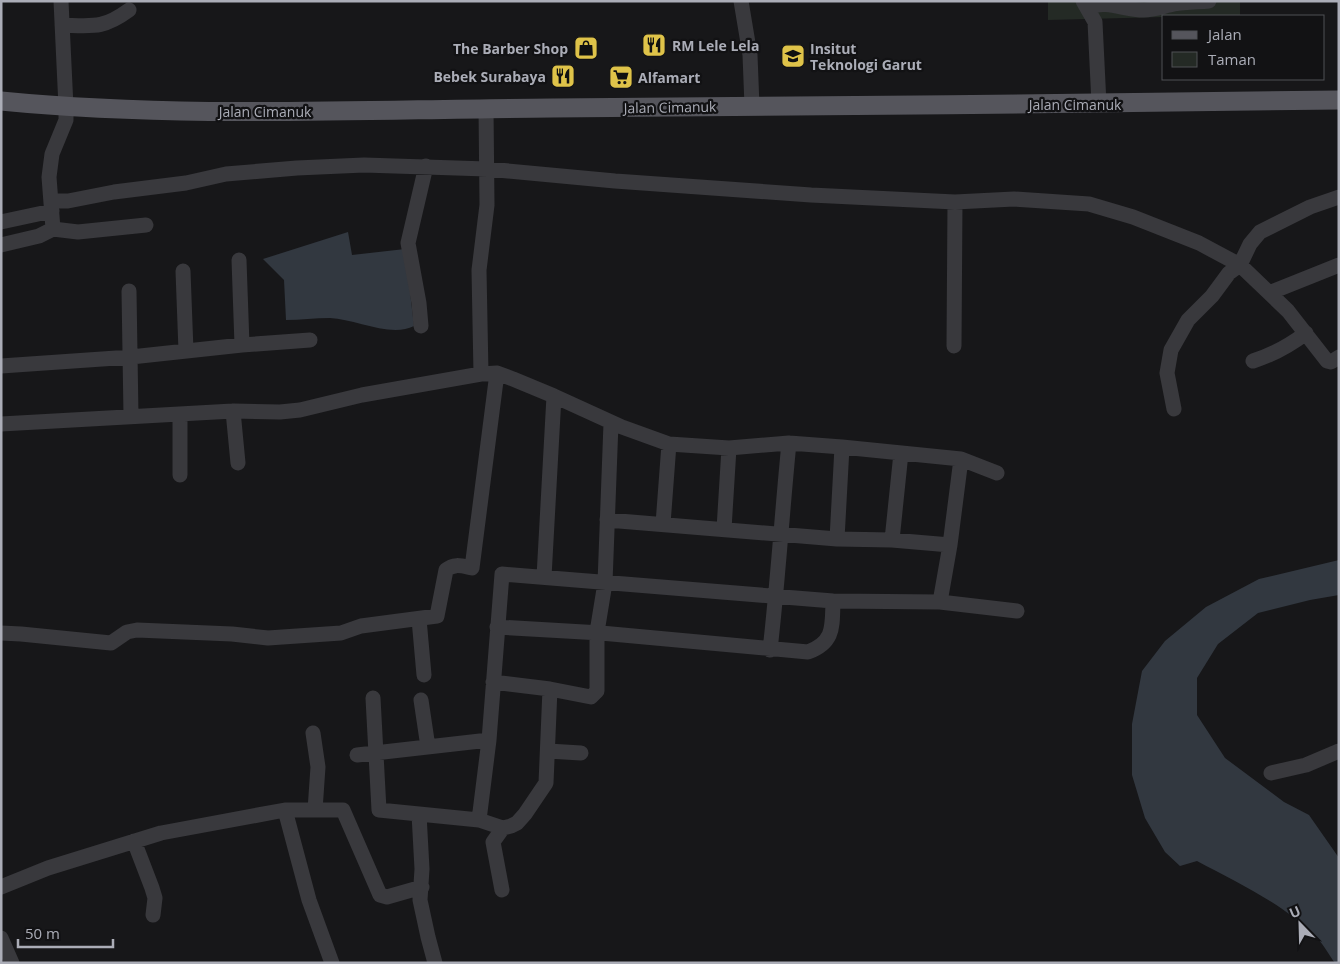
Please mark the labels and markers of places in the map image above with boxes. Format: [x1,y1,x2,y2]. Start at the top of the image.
restaurant icon: RM Lele Lela [641,32,667,58]
shop icon: The Barber Shop [573,35,599,61]
place label: RM Lele Lela [672,36,759,55]
place label: The Barber Shop [453,39,568,58]
place label: Insitut Teknologi Garut [810,39,922,74]
school or university icon: Insitut Teknologi Garut [780,43,806,69]
restaurant icon: Bebek Surabaya [550,63,576,89]
supermarket icon: Alfamart [608,64,634,90]
place label: Bebek Surabaya [433,67,546,86]
place label: Alfamart [638,68,700,87]

